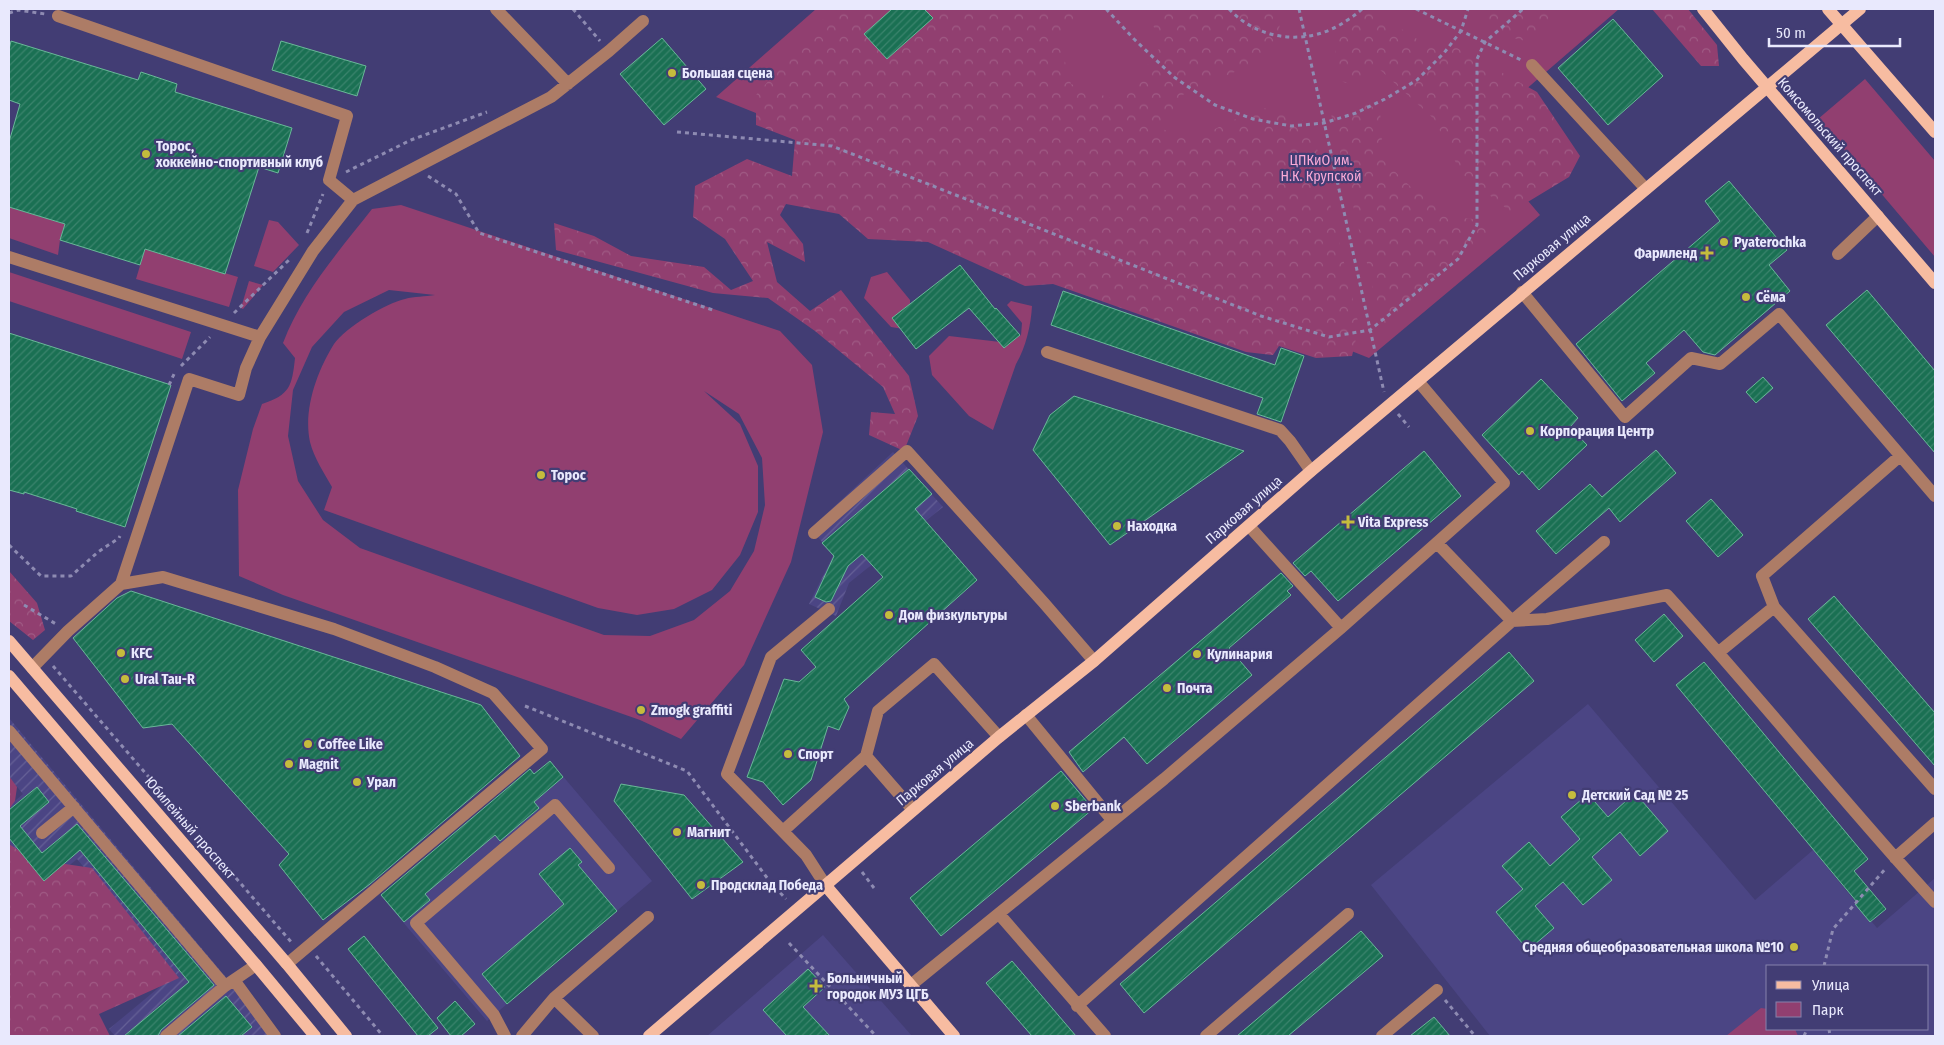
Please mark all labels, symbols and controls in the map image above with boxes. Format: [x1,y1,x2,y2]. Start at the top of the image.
scale bar [1769,15,1900,47]
text: 50 m [1776,24,1806,42]
place label: Большая сцена [682,65,773,82]
marker: Большая сцена [666,67,678,79]
street label: Комсомольский проспект [1774,74,1886,200]
place label: Торос, хоккейно-спортивный клуб [155,138,323,171]
marker: Торос, хоккейно-спортивный клуб [140,148,152,160]
park label: ЦПКиО им. Н.К. Крупской [1280,152,1362,185]
street label: Парковая улица [1510,210,1594,284]
place label: Pyaterochka [1734,234,1806,251]
marker: Pyaterochka [1718,236,1730,248]
place label: Фармленд [1634,245,1697,262]
marker: Фармленд [1701,247,1713,259]
place label: Сёма [1756,289,1786,306]
marker: Сёма [1740,291,1752,303]
place label: Корпорация Центр [1540,423,1654,440]
marker: Корпорация Центр [1524,425,1536,437]
place label: Торос [551,467,587,484]
marker: Торос [535,469,547,481]
street label: Парковая улица [1202,472,1286,548]
place label: Vita Express [1357,514,1428,531]
marker: Vita Express [1342,516,1354,528]
place label: Находка [1127,518,1177,535]
marker: Находка [1111,520,1123,532]
place label: Дом физкультуры [898,607,1008,624]
marker: Дом физкультуры [883,609,895,621]
place label: KFC [131,645,153,662]
place label: Кулинария [1207,646,1272,663]
marker: KFC [115,647,127,659]
marker: Кулинария [1191,648,1203,660]
place label: Ural Tau-R [135,671,195,688]
marker: Ural Tau-R [119,673,131,685]
place label: Почта [1177,680,1212,697]
marker: Почта [1161,682,1173,694]
place label: Zmogk graffiti [651,702,733,719]
marker: Zmogk graffiti [635,704,647,716]
street label: Парковая улица [893,735,977,809]
place label: Coffee Like [318,736,383,753]
marker: Coffee Like [302,738,314,750]
place label: Спорт [798,746,834,763]
marker: Спорт [782,748,794,760]
place label: Magnit [299,756,340,773]
marker: Magnit [283,758,295,770]
street label: Юбилейный проспект [141,773,239,883]
place label: Урал [366,774,396,791]
marker: Урал [351,776,363,788]
place label: Детский Сад № 25 [1581,787,1688,804]
marker: Детский Сад № 25 [1566,789,1578,801]
place label: Sberbank [1065,798,1122,815]
marker: Sberbank [1049,800,1061,812]
place label: Магнит [687,824,731,841]
marker: Магнит [671,826,683,838]
place label: Продсклад Победа [711,877,823,894]
marker: Продсклад Победа [695,879,707,891]
place label: Средняя общеобразовательная школа №10 [1522,939,1784,956]
marker: Средняя общеобразовательная школа №10 [1788,941,1800,953]
legend [1766,965,1929,1030]
place label: Больничный городок МУЗ ЦГБ [827,970,929,1003]
text: Улица [1811,976,1850,994]
marker: Больничный городок МУЗ ЦГБ [809,979,823,993]
text: Парк [1812,1001,1843,1019]

